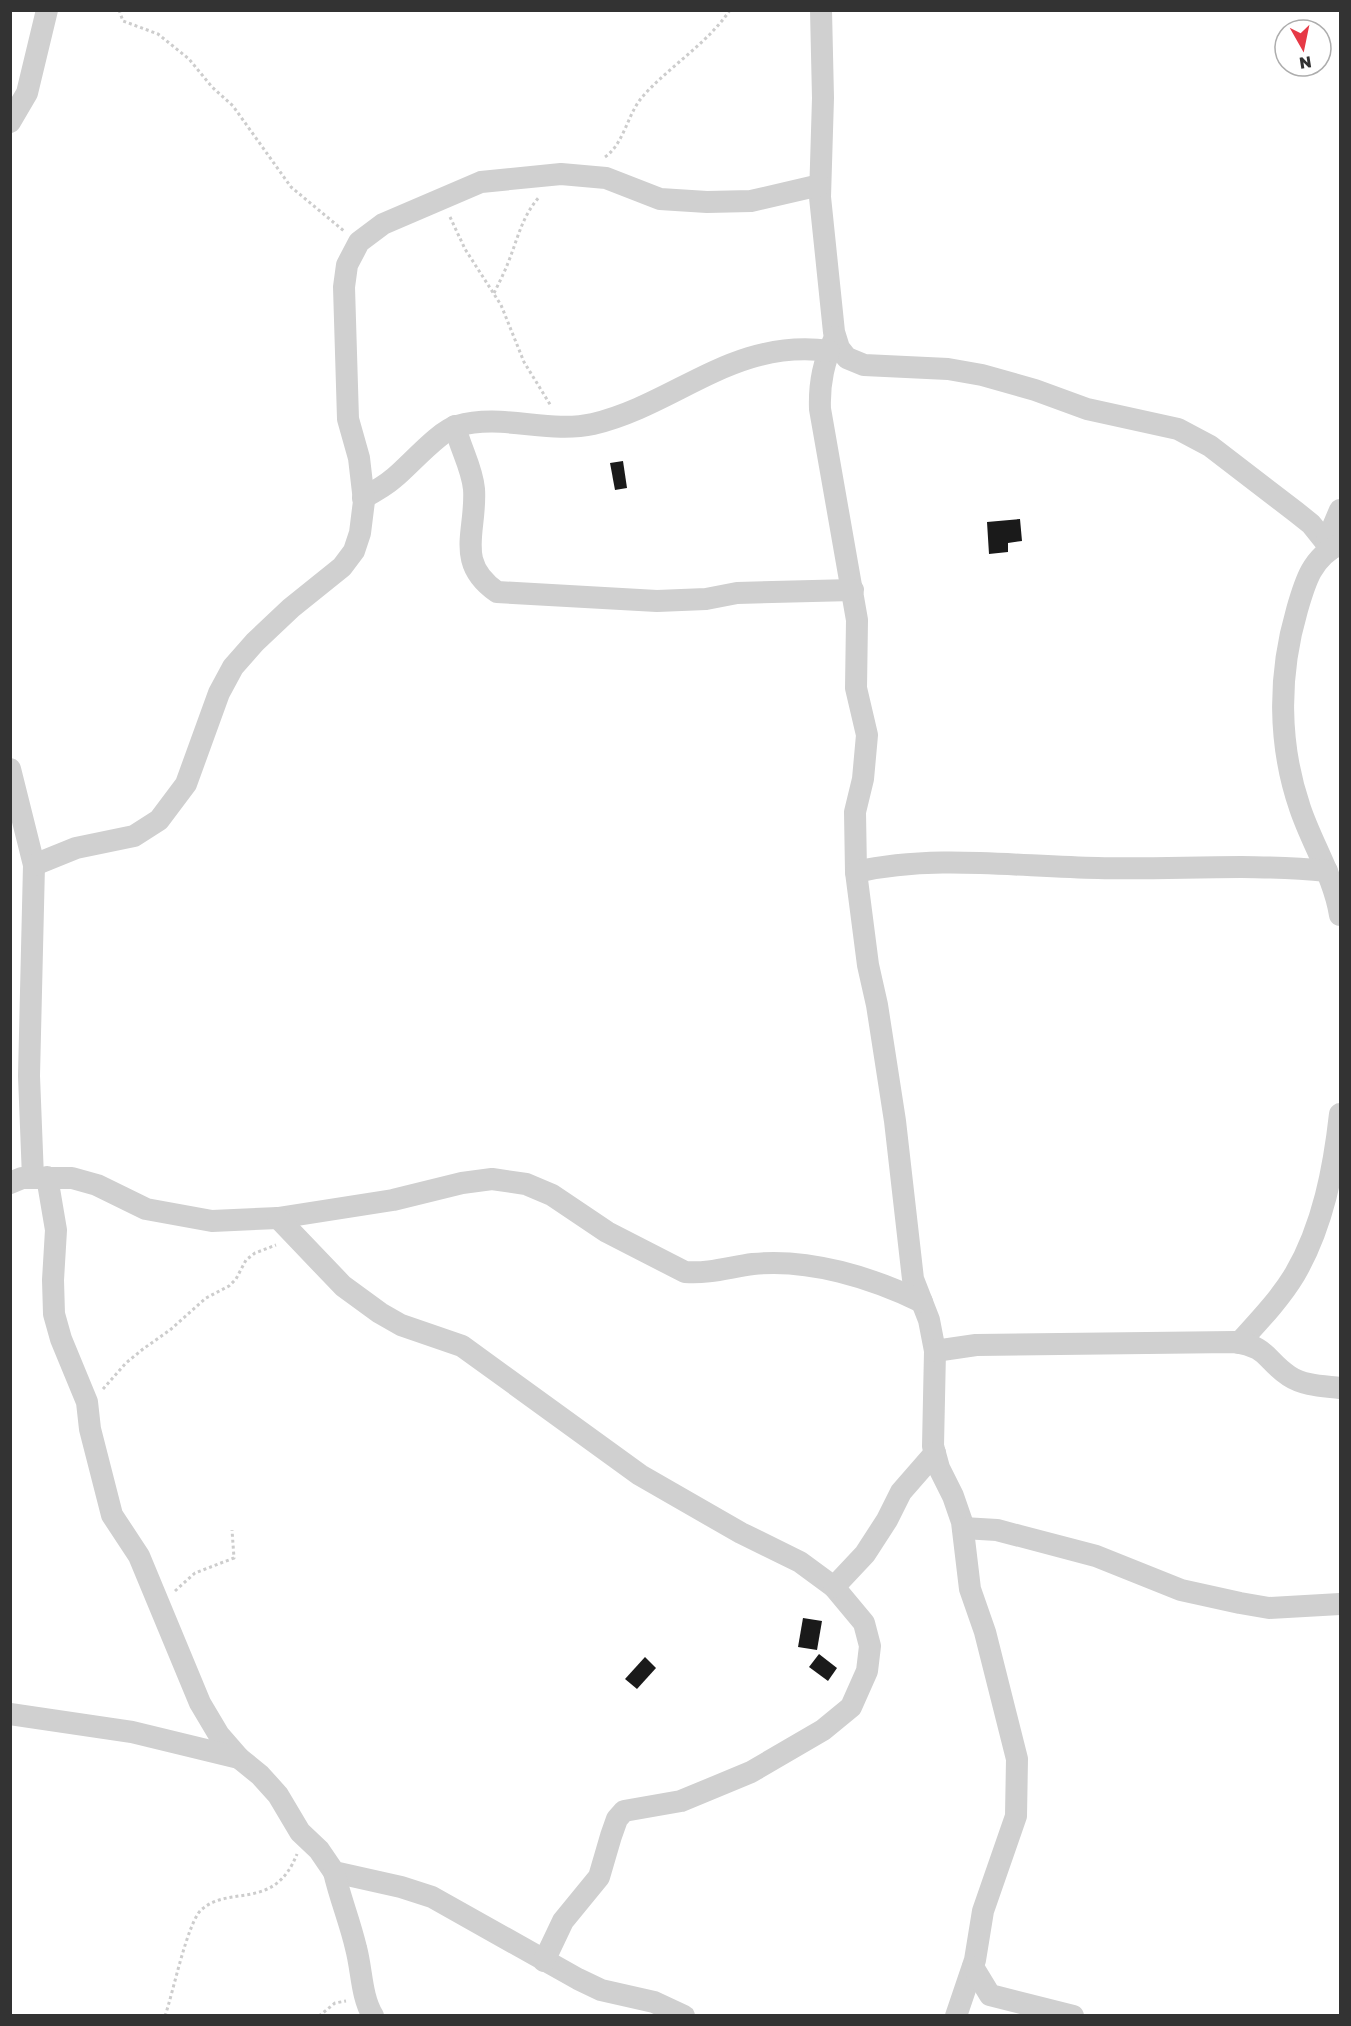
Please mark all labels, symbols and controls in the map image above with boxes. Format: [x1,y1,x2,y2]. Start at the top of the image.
north arrow [1273,18,1333,78]
text: N [1298,52,1313,74]

